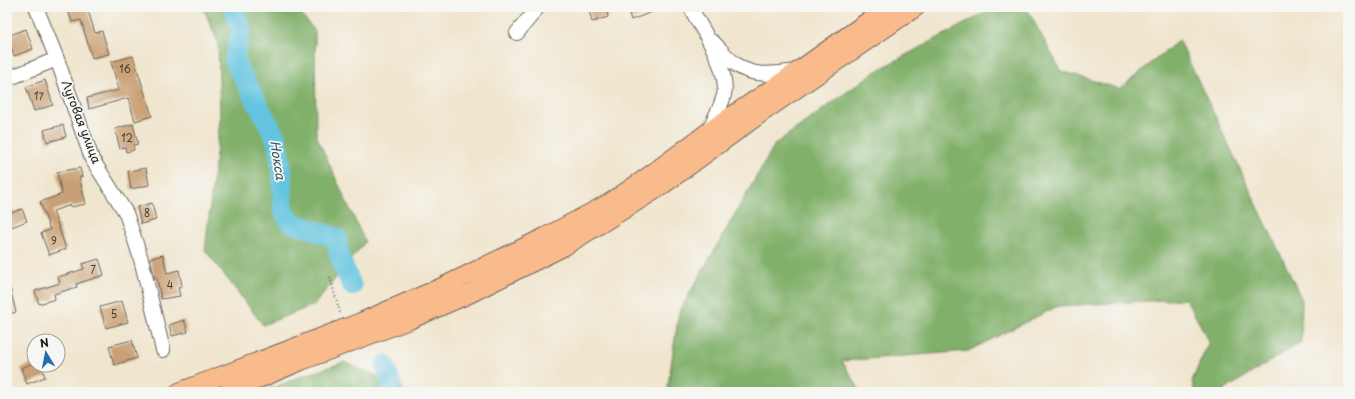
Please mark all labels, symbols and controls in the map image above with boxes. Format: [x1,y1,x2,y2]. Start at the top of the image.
house number: 16 [119,61,131,76]
street label: Луговая улица [58,77,106,166]
house number: 17 [34,88,45,103]
house number: 12 [121,130,133,145]
water label: Нокса [266,139,291,182]
house number: 8 [144,205,150,220]
house number: 9 [51,233,57,248]
house number: 7 [90,262,96,277]
house number: 4 [167,277,174,292]
house number: 5 [111,306,117,321]
north arrow [26,333,66,373]
text: N [38,333,50,352]

